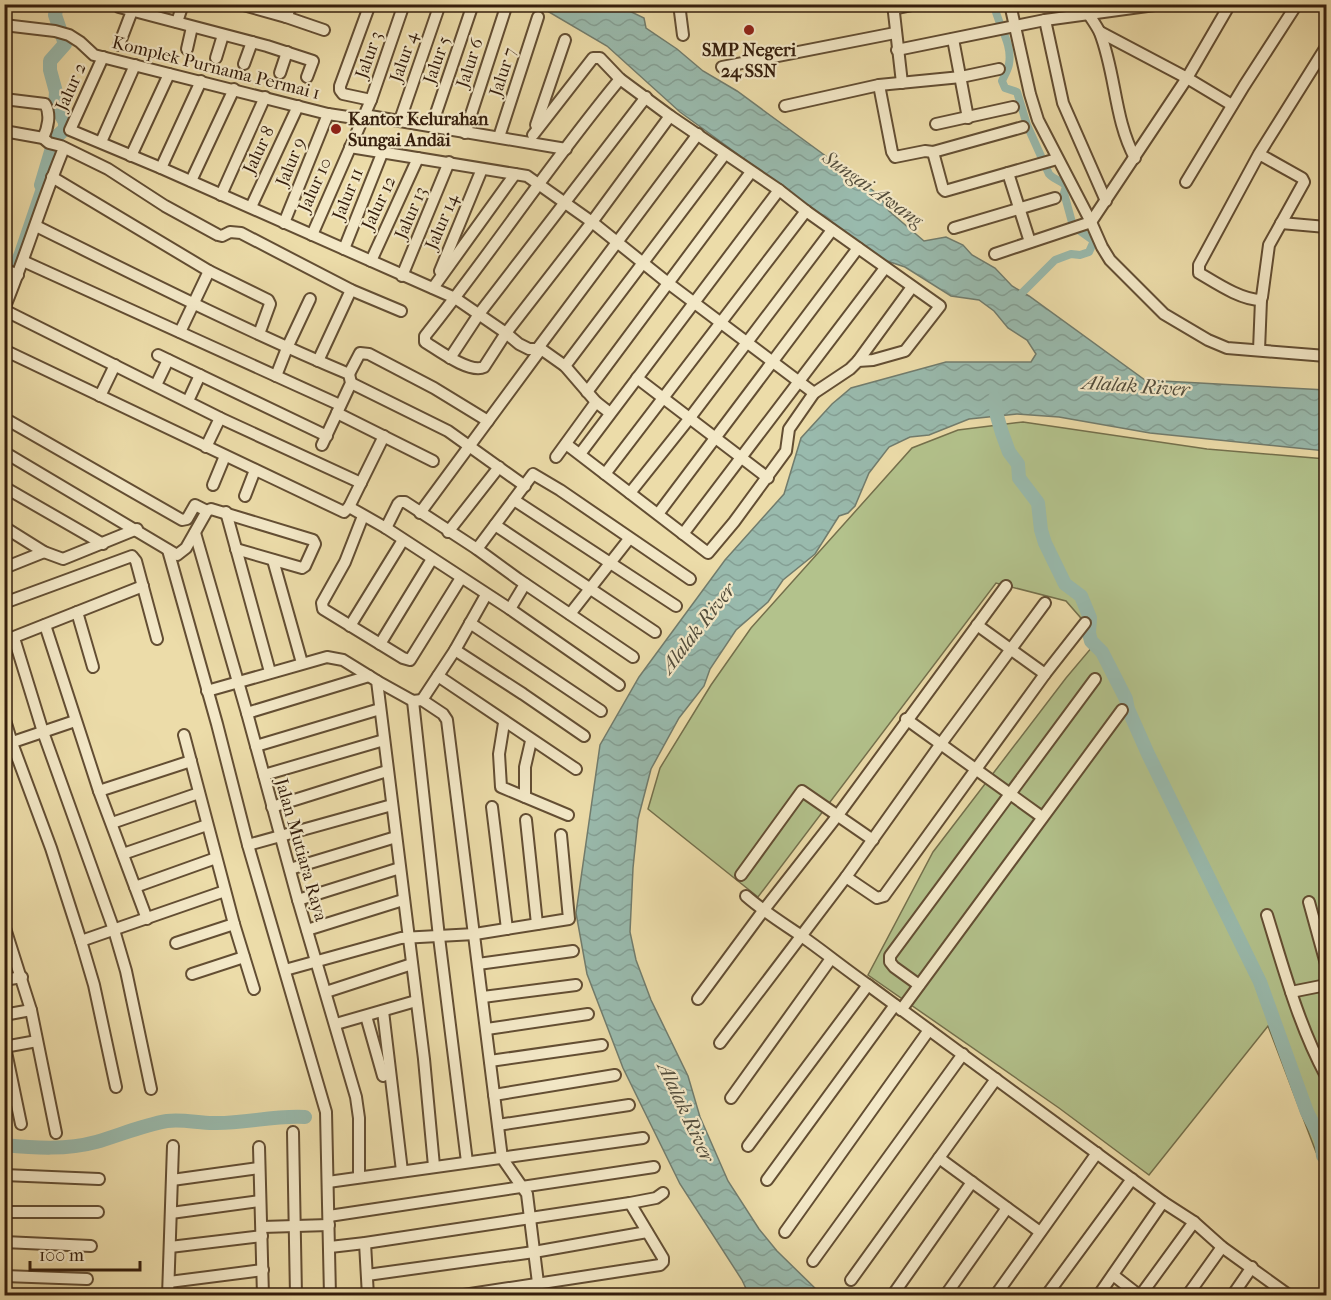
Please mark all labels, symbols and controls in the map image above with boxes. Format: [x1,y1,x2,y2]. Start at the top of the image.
marker: SMP Negeri 24 SSN [742,23,756,37]
street label: Jalur 3 [351,29,387,83]
street label: Jalur 4 [385,29,422,87]
street label: Komplek Purnama Permai 1 [110,32,322,104]
street label: Jalur 5 [418,33,455,88]
street label: Jalur 6 [452,35,488,92]
place label: SMP Negeri 24 SSN [702,40,797,82]
street label: Jalur 7 [485,45,521,101]
street label: Jalur 2 [50,60,91,116]
place label: Kantor Kelurahan Sungai Andai [348,109,489,151]
marker: Kantor Kelurahan Sungai Andai [329,122,343,136]
street label: Jalur 8 [238,123,279,179]
street label: Jalur 9 [271,135,310,191]
water label: Sungai Awang [817,145,929,233]
street label: Jalur 10 [293,154,336,217]
street label: Jalur 11 [327,165,368,225]
street label: Jalur 12 [357,173,401,235]
street label: Jalur 13 [390,184,431,244]
street label: Jalur 14 [420,191,463,255]
water label: Alalak River [1079,371,1192,401]
water label: Alalak River [654,577,741,680]
street label: Jalan Mutiara Raya [270,774,332,925]
water label: Alalak River [652,1056,720,1167]
scale bar [30,1234,140,1272]
text: 100 m [39,1245,84,1266]

